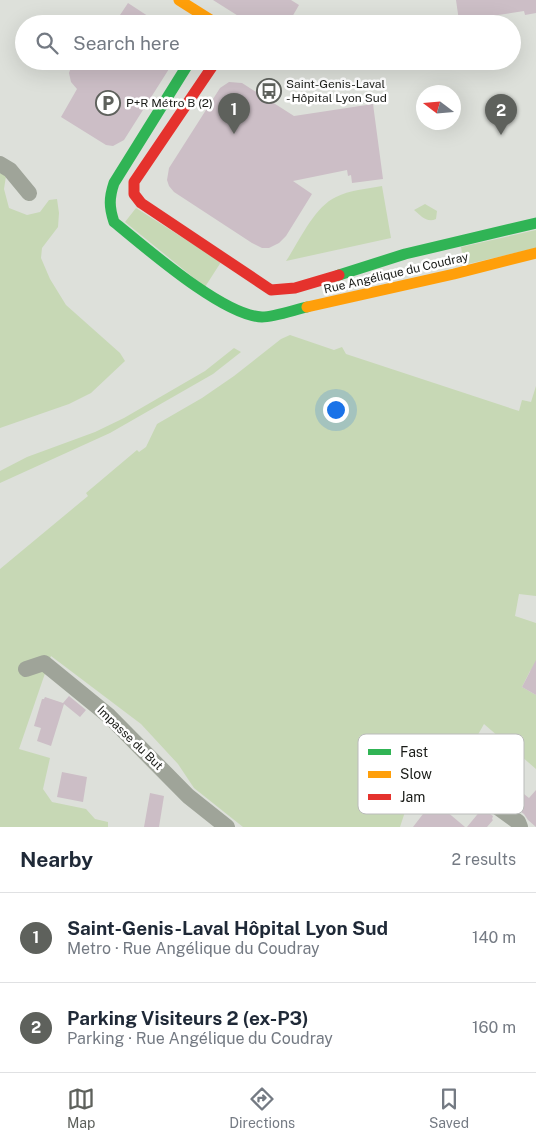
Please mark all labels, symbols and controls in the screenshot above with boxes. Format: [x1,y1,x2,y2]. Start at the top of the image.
search box [15,15,521,70]
icon: search [33,29,61,57]
text: Search here [73,32,180,54]
place label: Saint-Genis-Laval - Hôpital Lyon Sud [286,77,387,105]
bus stop icon: Saint-Genis-Laval - Hôpital Lyon Sud [256,78,282,104]
north arrow [416,85,461,130]
parking icon: P+R Métro B (2) [95,90,121,116]
pin: 1 [218,93,250,134]
pin: 2 [485,94,517,135]
place label: P+R Métro B (2) [126,96,213,110]
street label: Rue Angélique du Coudray [322,249,470,296]
your location [323,397,349,423]
street label: Impasse du But [94,703,166,773]
legend [358,734,524,814]
text: Fast [400,744,428,760]
text: Slow [400,766,432,782]
text: Jam [400,789,425,805]
text: Nearby [20,847,93,872]
text: 2 results [451,850,516,869]
text: Saint-Genis-Laval Hôpital Lyon Sud [67,917,388,939]
text: 1 [33,928,39,947]
text: 140 m [472,928,516,947]
text: Metro · Rue Angélique du Coudray [67,939,320,958]
text: Parking Visiteurs 2 (ex-P3) [67,1007,309,1029]
text: 2 [31,1018,41,1037]
text: 160 m [472,1018,516,1037]
text: Parking · Rue Angélique du Coudray [67,1029,333,1048]
tab: Map [67,1085,95,1131]
tab: Directions [229,1085,295,1131]
tab: Saved [429,1085,469,1131]

